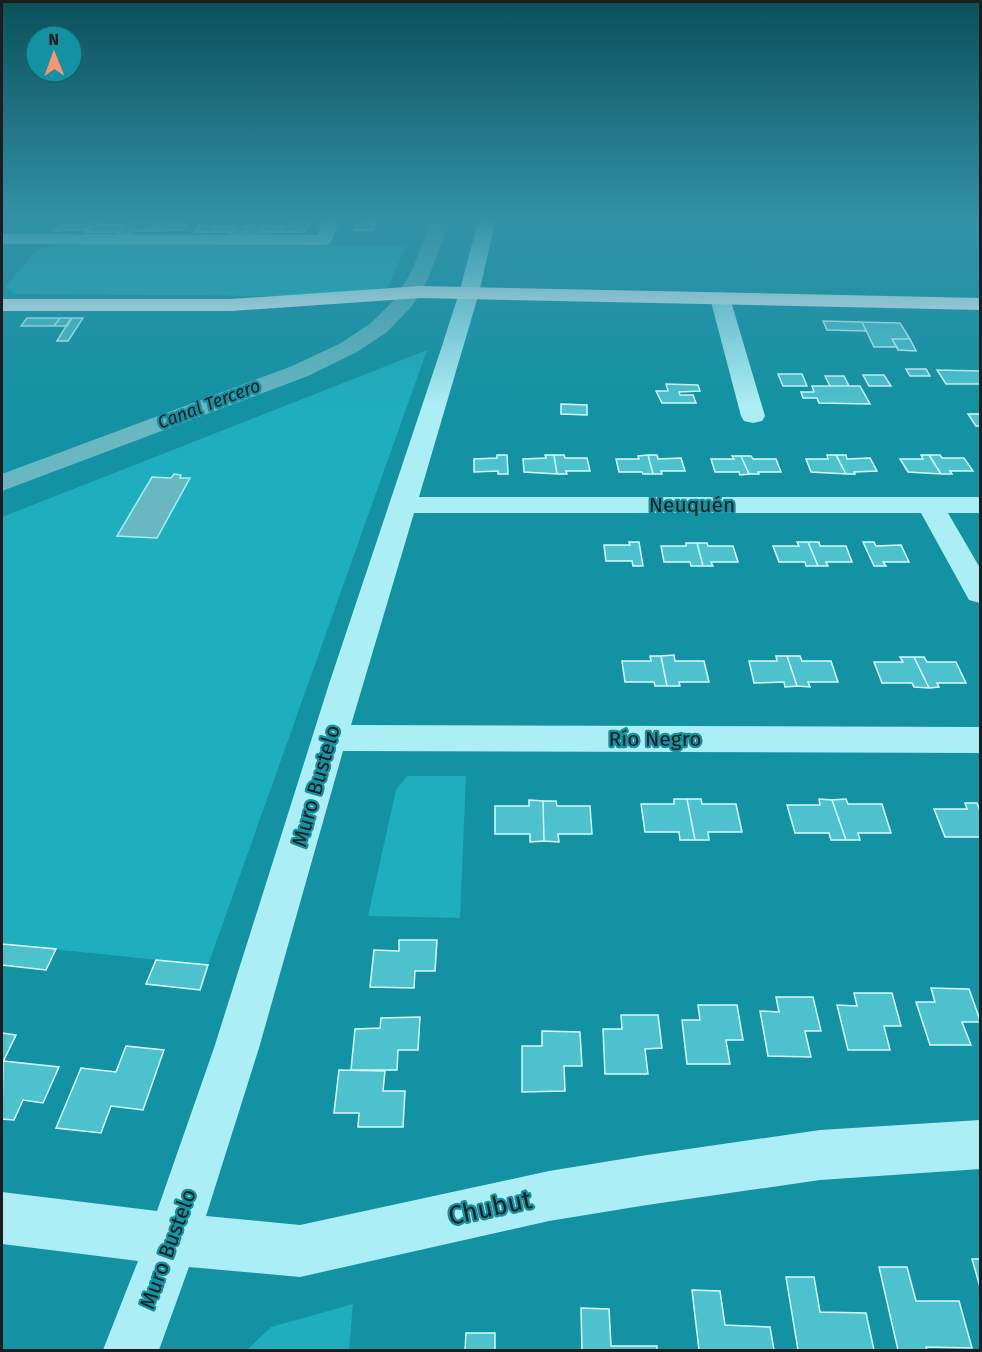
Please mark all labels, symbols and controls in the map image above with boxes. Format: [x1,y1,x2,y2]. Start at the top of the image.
north arrow [24,24,84,84]
text: N [48,30,59,49]
water label: Canal Tercero [154,374,264,434]
street label: Neuquén [649,492,735,518]
street label: Muro Bustelo [286,722,346,850]
street label: Río Negro [609,726,701,752]
street label: Chubut [445,1184,535,1232]
street label: Muro Bustelo [134,1185,202,1313]

